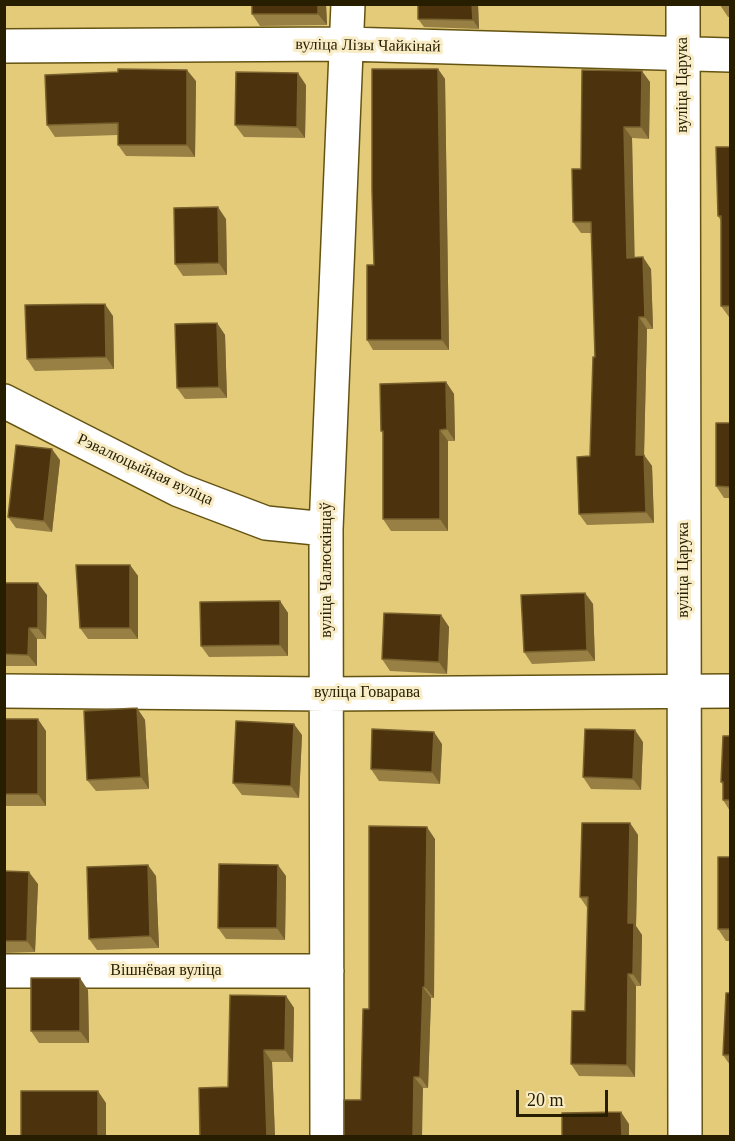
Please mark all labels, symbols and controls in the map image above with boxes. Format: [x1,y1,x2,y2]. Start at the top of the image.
street label: вуліца Лізы Чайкінай [295,35,441,57]
street label: вуліца Царука [673,37,693,133]
street label: Рэвалюцыйная вуліца [74,430,216,510]
street label: вуліца Чалюскінцаў [317,502,337,638]
street label: вуліца Царука [674,522,694,618]
street label: вуліца Говарава [314,683,420,703]
street label: Вішнёвая вуліца [110,961,222,981]
scale bar [519,1078,610,1116]
text: 20 m [527,1090,564,1110]

